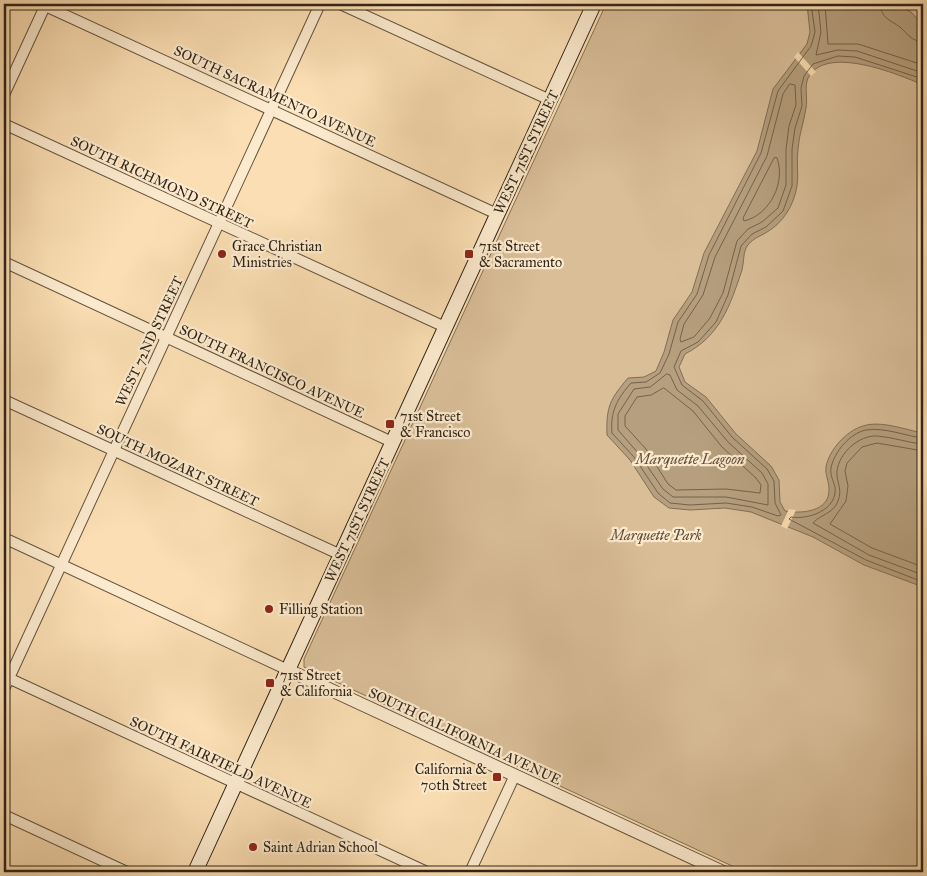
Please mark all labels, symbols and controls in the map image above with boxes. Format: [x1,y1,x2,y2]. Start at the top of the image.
street label: SOUTH SACRAMENTO AVENUE [171,42,379,151]
street label: WEST 71ST STREET [490,87,563,217]
street label: SOUTH RICHMOND STREET [68,133,256,232]
place label: Grace Christian Ministries [232,238,322,271]
place label: 71st Street & Sacramento [479,238,562,271]
marker: Grace Christian Ministries [216,248,228,260]
marker: 71st Street & Sacramento [463,248,475,260]
street label: WEST 72ND STREET [112,273,187,409]
street label: SOUTH FRANCISCO AVENUE [176,321,367,422]
place label: 71st Street & Francisco [400,408,470,441]
marker: 71st Street & Francisco [384,418,396,430]
street label: SOUTH MOZART STREET [94,420,262,511]
water label: Marquette Lagoon [633,450,745,468]
street label: WEST 71ST STREET [321,455,394,585]
park label: Marquette Park [609,527,702,544]
place label: Filling Station [279,601,363,618]
marker: Filling Station [263,603,275,615]
place label: 71st Street & California [280,667,352,700]
marker: 71st Street & California [264,677,276,689]
street label: SOUTH CALIFORNIA AVENUE [366,684,564,789]
street label: SOUTH FAIRFIELD AVENUE [127,713,314,812]
place label: California & 70th Street [415,761,487,794]
marker: California & 70th Street [491,771,503,783]
place label: Saint Adrian School [263,839,378,856]
marker: Saint Adrian School [247,841,259,853]

